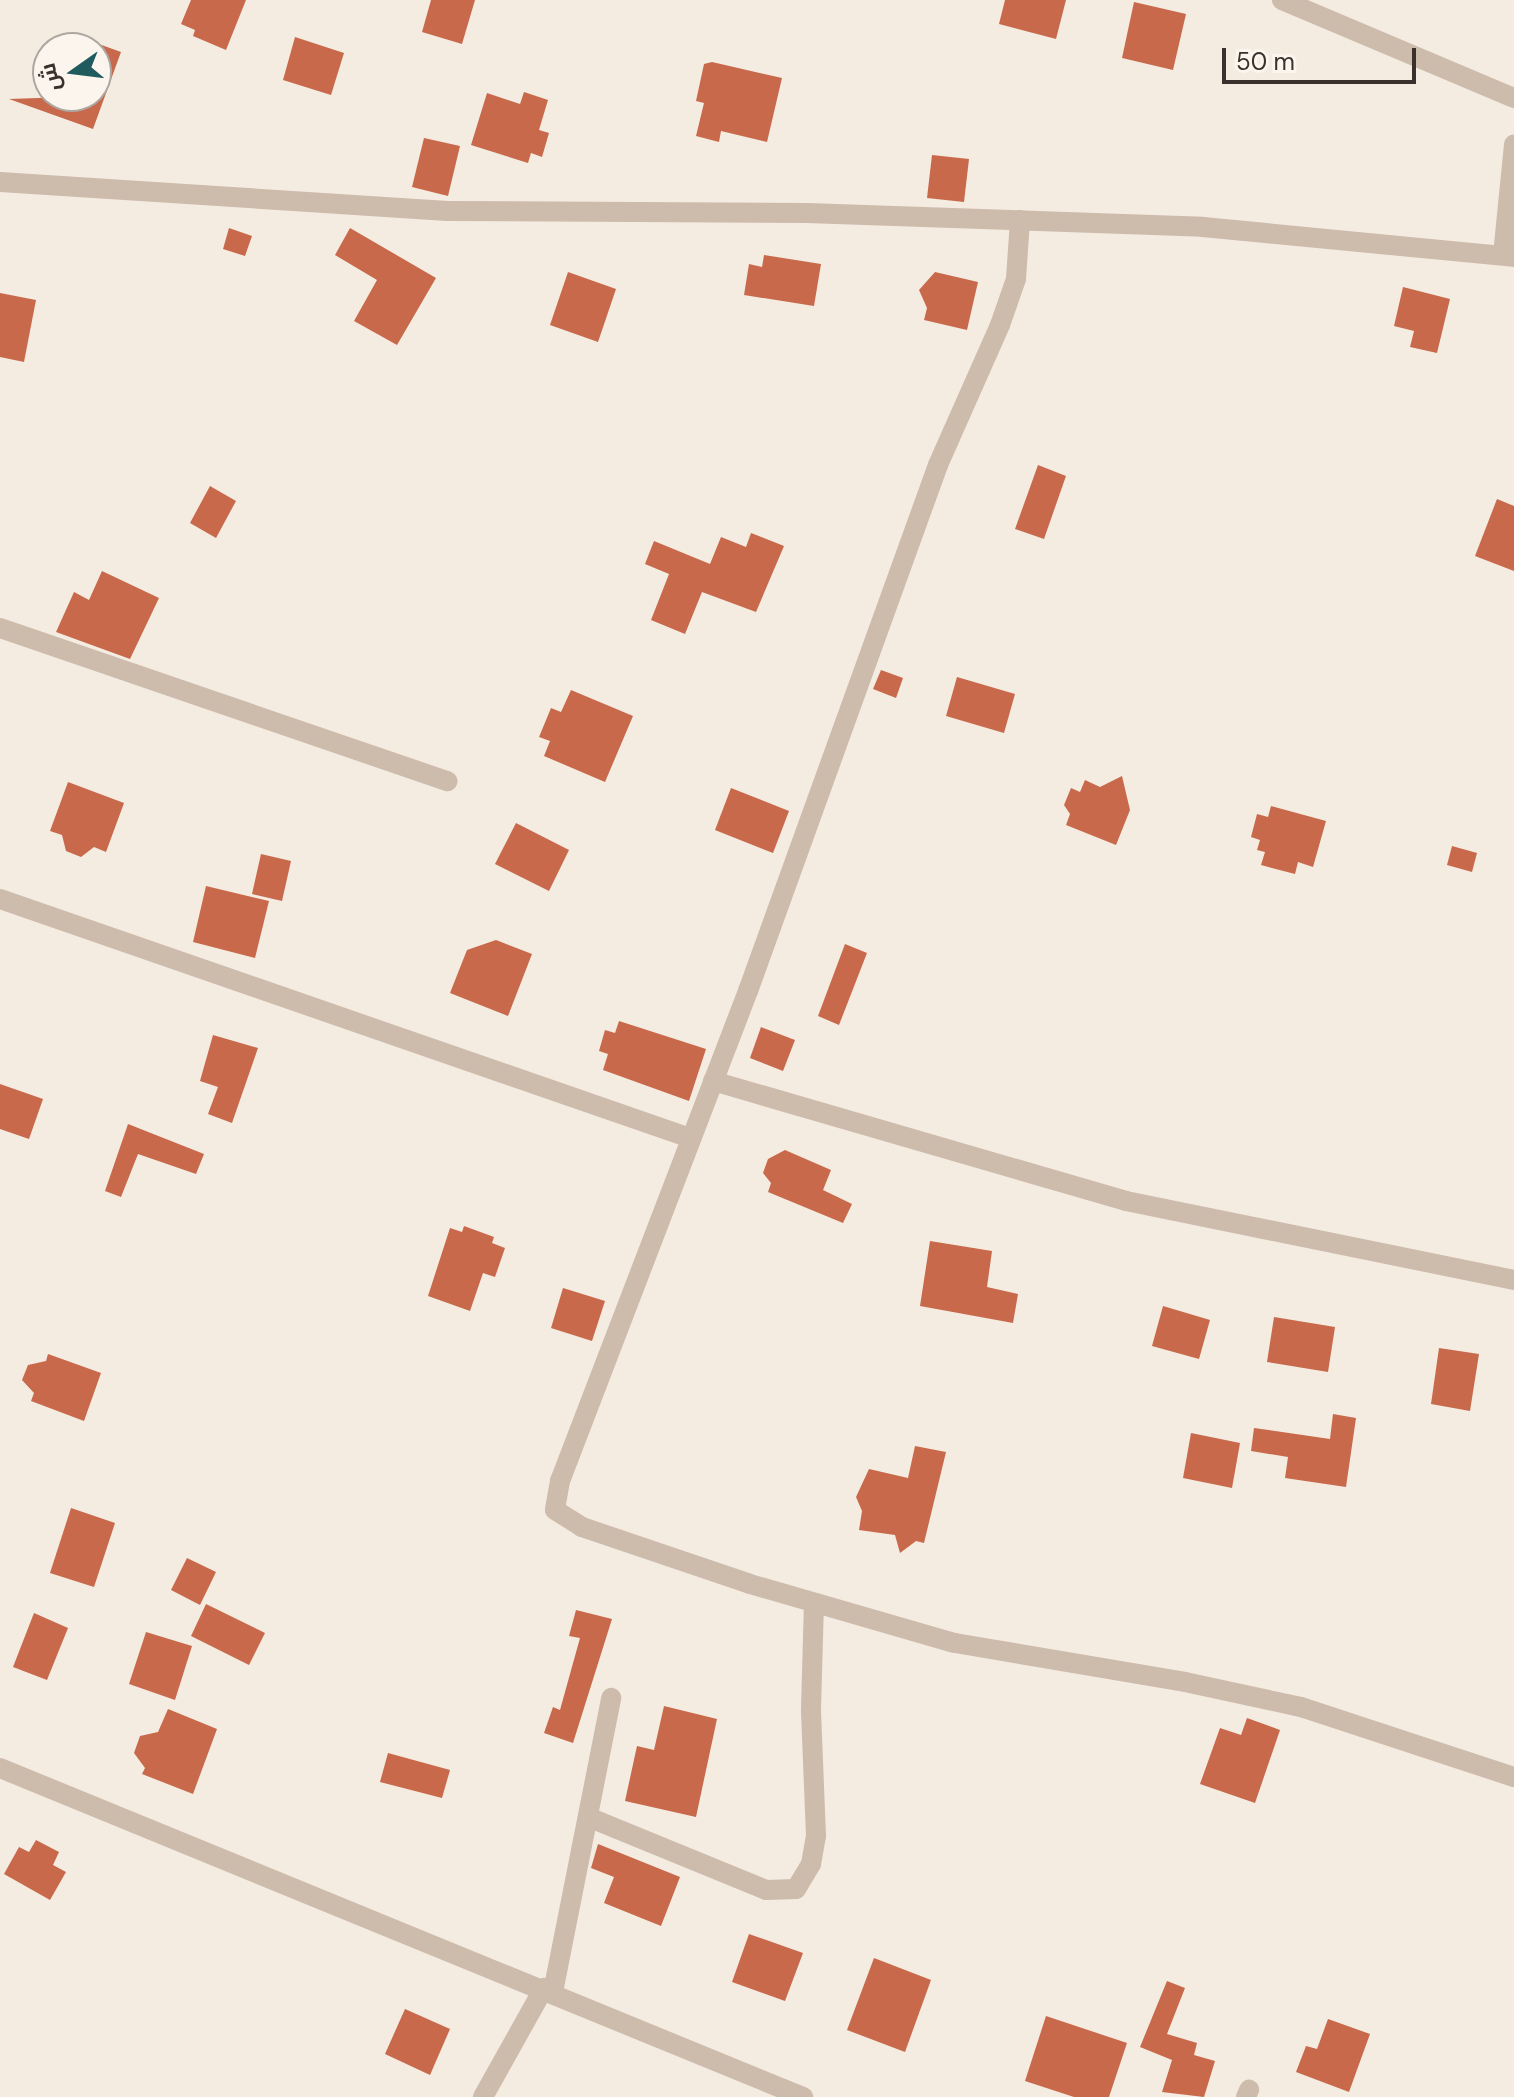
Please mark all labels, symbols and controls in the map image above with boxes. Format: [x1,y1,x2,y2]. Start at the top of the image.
north arrow [32,32,112,112]
scale bar [1226,32,1420,82]
text: 50 m [1236,46,1295,77]
text: ش [33,60,68,95]

